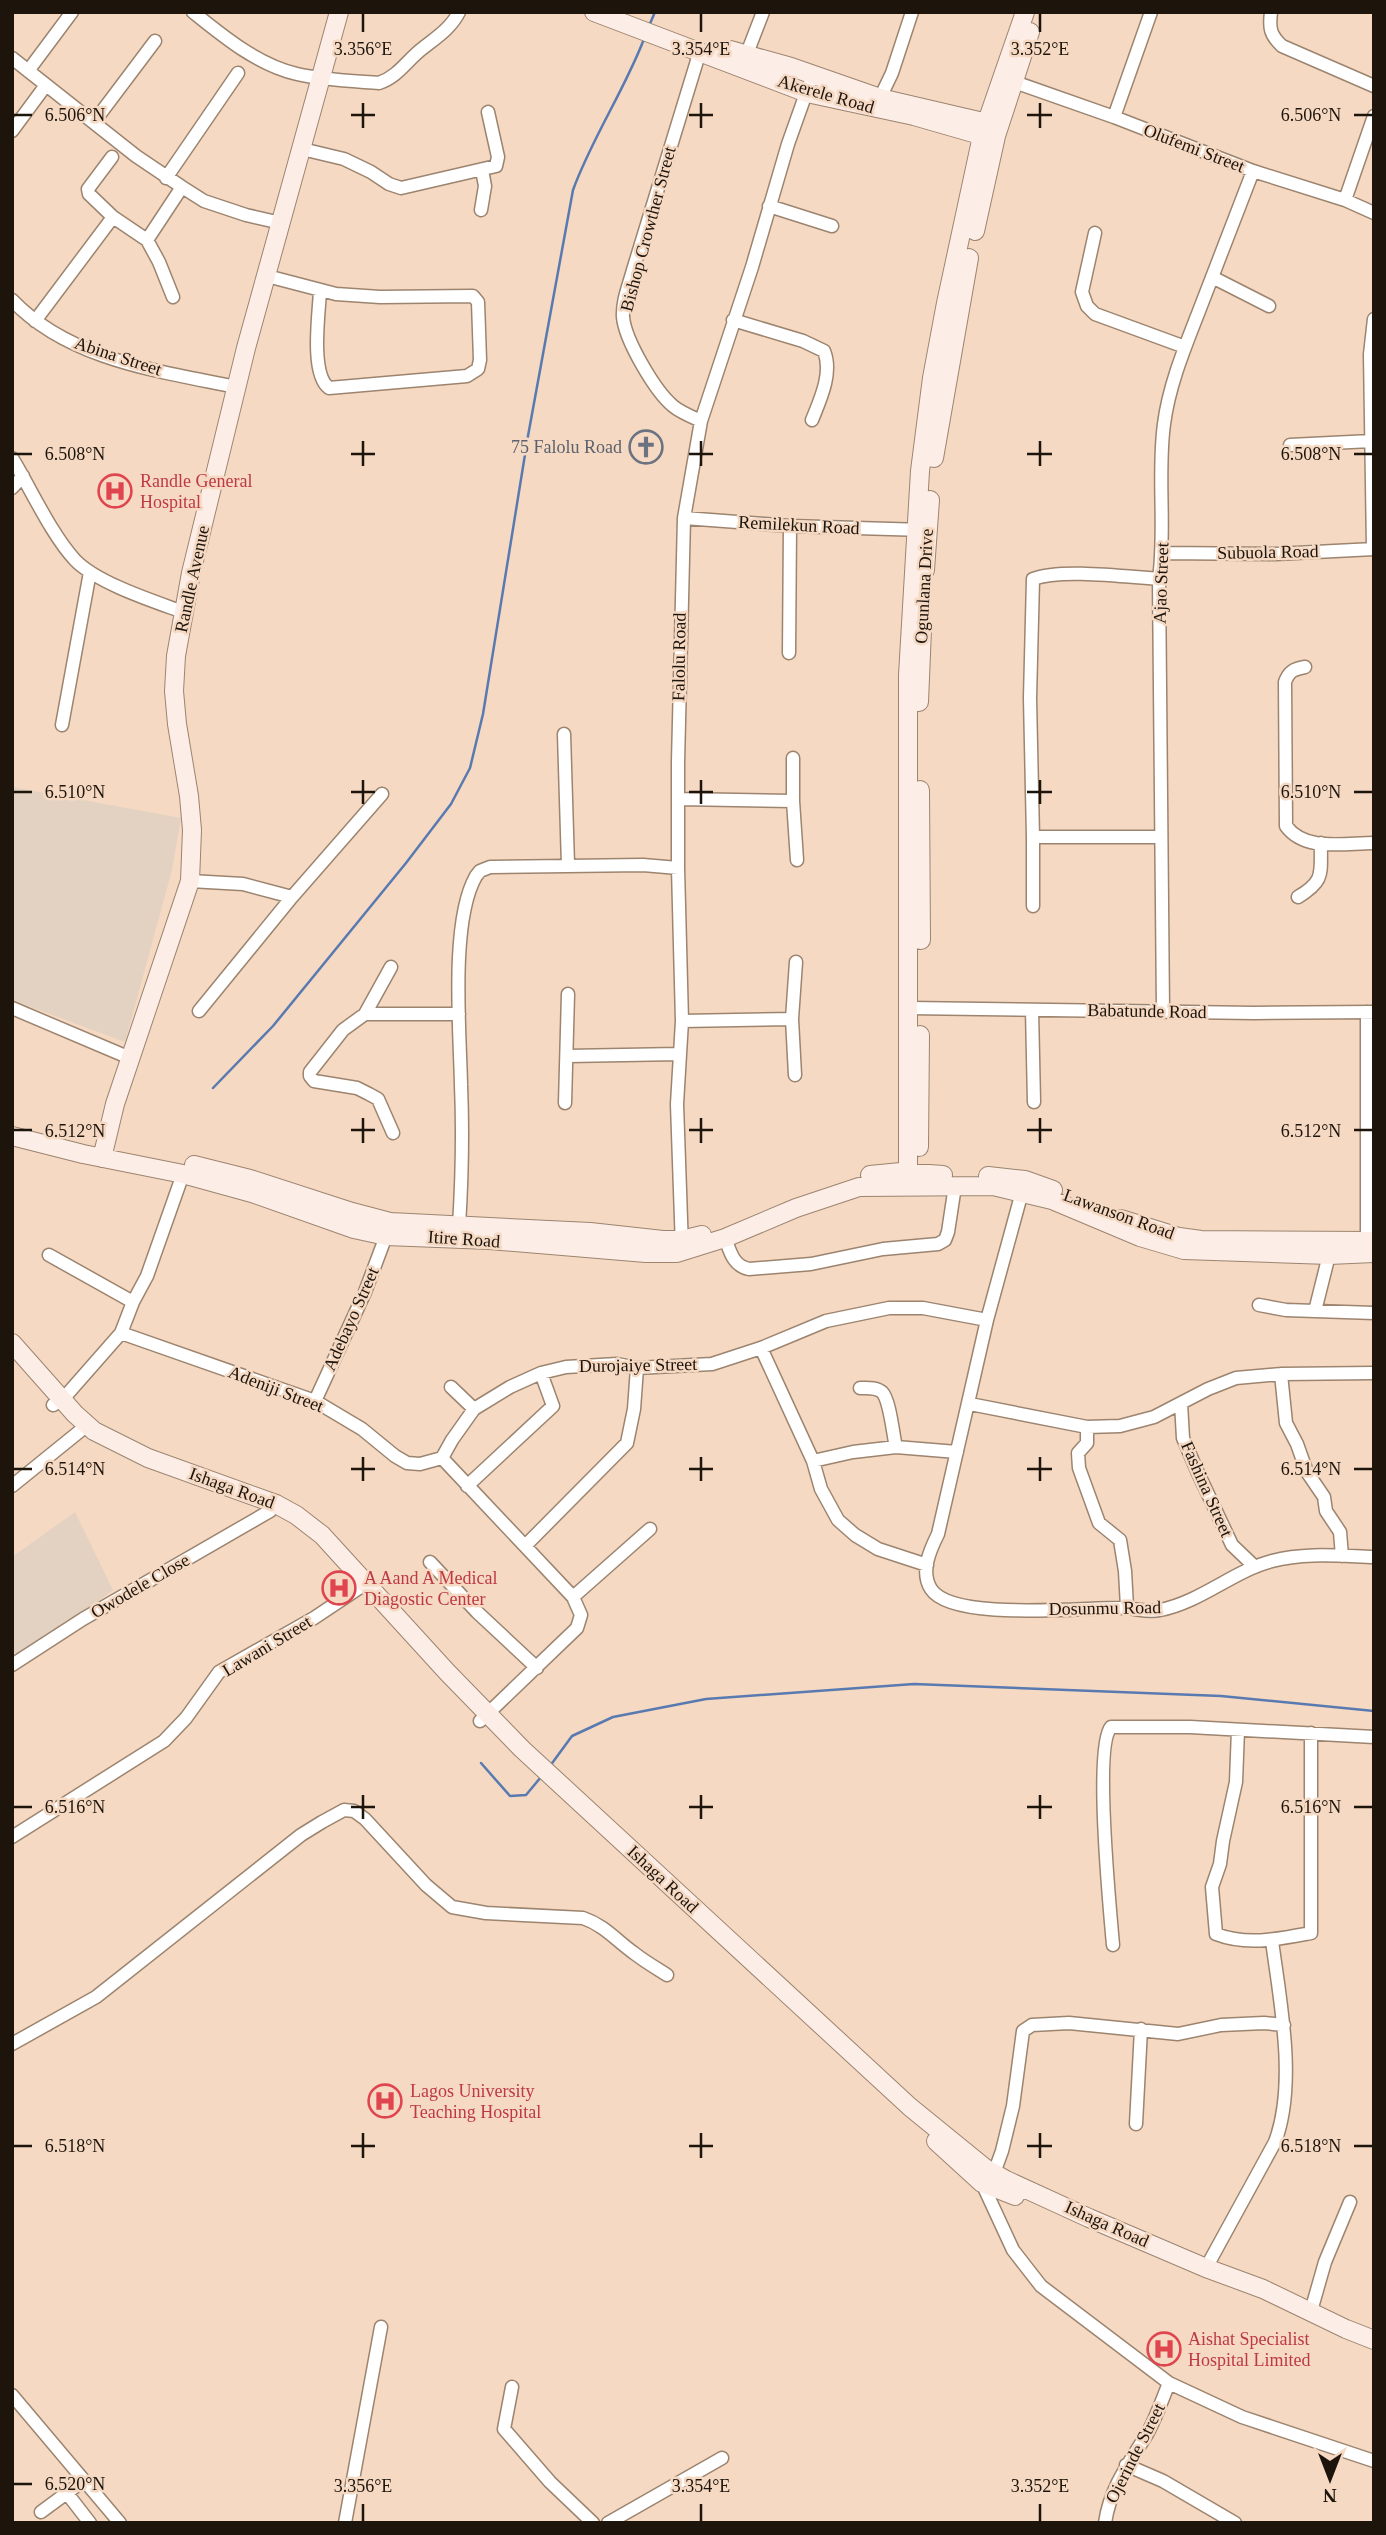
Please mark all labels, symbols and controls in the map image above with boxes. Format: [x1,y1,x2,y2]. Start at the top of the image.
text: 3.356°E [334,39,392,59]
text: 3.354°E [672,39,730,59]
text: 3.352°E [1011,39,1069,59]
street label: Akerele Road [775,71,877,117]
text: 6.506°N [45,105,105,125]
text: 6.506°N [1281,105,1341,125]
street label: Olufemi Street [1141,120,1247,176]
street label: Bishop Crowther Street [616,144,680,314]
street label: Abina Street [72,333,164,379]
church icon: 75 Falolu Road [627,428,665,466]
place label: 75 Falolu Road [511,437,622,457]
text: 6.508°N [45,444,105,464]
text: 6.508°N [1281,444,1341,464]
place label: Randle General Hospital [140,471,252,512]
hospital icon: Randle General Hospital [96,472,134,510]
street label: Remilekun Road [738,512,860,538]
street label: Randle Avenue [171,524,213,634]
street label: Ogunlana Drive [911,528,937,644]
street label: Subuola Road [1217,541,1319,563]
street label: Ajao Street [1150,542,1172,624]
street label: Falolu Road [668,613,690,701]
text: 6.510°N [45,782,105,802]
text: 6.510°N [1281,782,1341,802]
street label: Babatunde Road [1087,1000,1207,1022]
text: 6.512°N [45,1121,105,1141]
text: 6.512°N [1281,1121,1341,1141]
street label: Lawanson Road [1061,1185,1177,1243]
street label: Itire Road [427,1226,501,1252]
street label: Adebayo Street [319,1264,383,1374]
street label: Durojaiye Street [579,1354,697,1376]
street label: Adeniji Street [226,1362,326,1416]
street label: Fashina Street [1177,1438,1237,1540]
text: 6.514°N [45,1459,105,1479]
text: 6.514°N [1281,1459,1341,1479]
street label: Ishaga Road [187,1463,277,1513]
street label: Owodele Close [87,1550,193,1622]
place label: A Aand A Medical Diagostic Center [364,1568,498,1609]
hospital icon: A Aand A Medical Diagostic Center [320,1569,358,1607]
street label: Dosunmu Road [1049,1597,1161,1619]
street label: Lawani Street [219,1612,315,1680]
text: 6.516°N [45,1797,105,1817]
text: 6.516°N [1281,1797,1341,1817]
street label: Ishaga Road [623,1841,703,1917]
place label: Lagos University Teaching Hospital [410,2081,541,2122]
hospital icon: Lagos University Teaching Hospital [366,2082,404,2120]
text: 6.518°N [45,2136,105,2156]
text: 6.518°N [1281,2136,1341,2156]
street label: Ishaga Road [1062,2197,1152,2251]
place label: Aishat Specialist Hospital Limited [1188,2329,1310,2370]
hospital icon: Aishat Specialist Hospital Limited [1145,2330,1183,2368]
street label: Ojerinde Street [1101,2400,1169,2506]
north arrow [1295,2444,1365,2514]
text: 6.520°N [45,2474,105,2494]
text: 3.356°E [334,2476,392,2496]
text: 3.354°E [672,2476,730,2496]
text: 3.352°E [1011,2476,1069,2496]
text: N [1323,2485,1337,2506]

